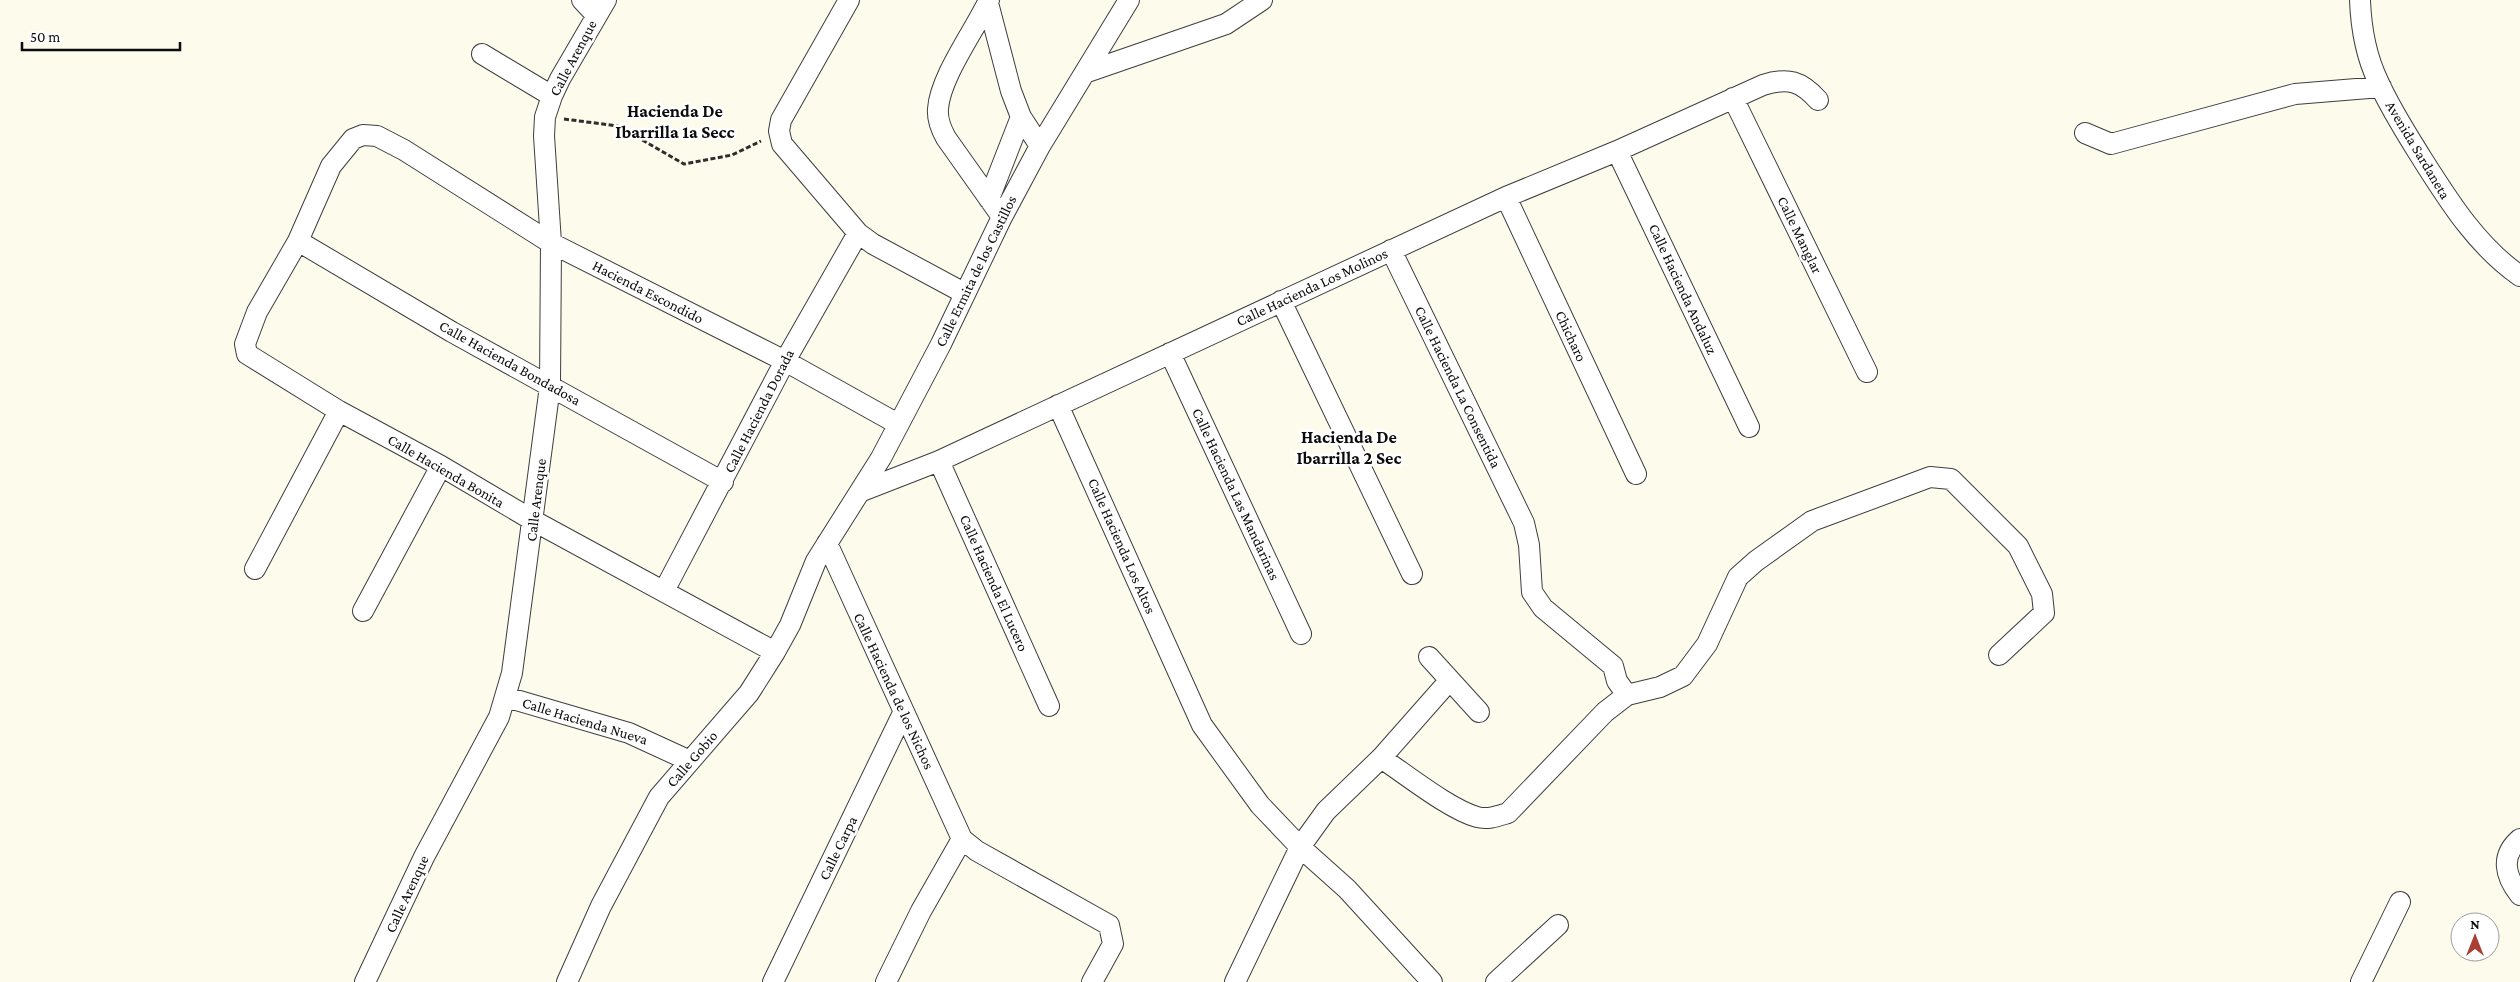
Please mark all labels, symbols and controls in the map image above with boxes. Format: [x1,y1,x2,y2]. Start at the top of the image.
street label: Calle Arenque [546,17,601,99]
scale bar [22,20,180,52]
text: 50 m [30,29,60,45]
street label: Avenida Sardaneta [2382,98,2454,202]
district label: Hacienda De Ibarrilla 1a Secc [615,101,735,142]
street label: Calle Ermita de los Castillos [932,193,1020,349]
street label: Calle Manglar [1774,194,1826,277]
street label: Calle Hacienda Andaluz [1646,221,1720,357]
street label: Calle Hacienda Los Molinos [1234,245,1390,329]
street label: Hacienda Escondido [590,257,706,327]
street label: Calle Hacienda La Consentida [1412,303,1504,471]
street label: Chicharo [1552,308,1590,364]
street label: Calle Hacienda Bondadosa [437,317,583,409]
street label: Calle Hacienda Dorada [721,347,797,475]
street label: Calle Hacienda Las Mandarinas [1189,406,1283,583]
district label: Hacienda De Ibarrilla 2 Sec [1296,427,1402,468]
street label: Calle Hacienda Bonita [385,431,507,511]
street label: Calle Arenque [523,457,550,542]
street label: Calle Hacienda Los Altos [1085,476,1159,616]
street label: Calle Hacienda El Lucero [957,512,1031,654]
street label: Calle Hacienda de los Nichos [851,610,937,772]
street label: Calle Hacienda Nueva [520,694,650,748]
street label: Calle Gobio [663,728,721,790]
street label: Calle Carpa [816,814,861,883]
street label: Calle Arenque [382,852,433,936]
north arrow [2450,912,2500,962]
text: N [2470,916,2480,932]

